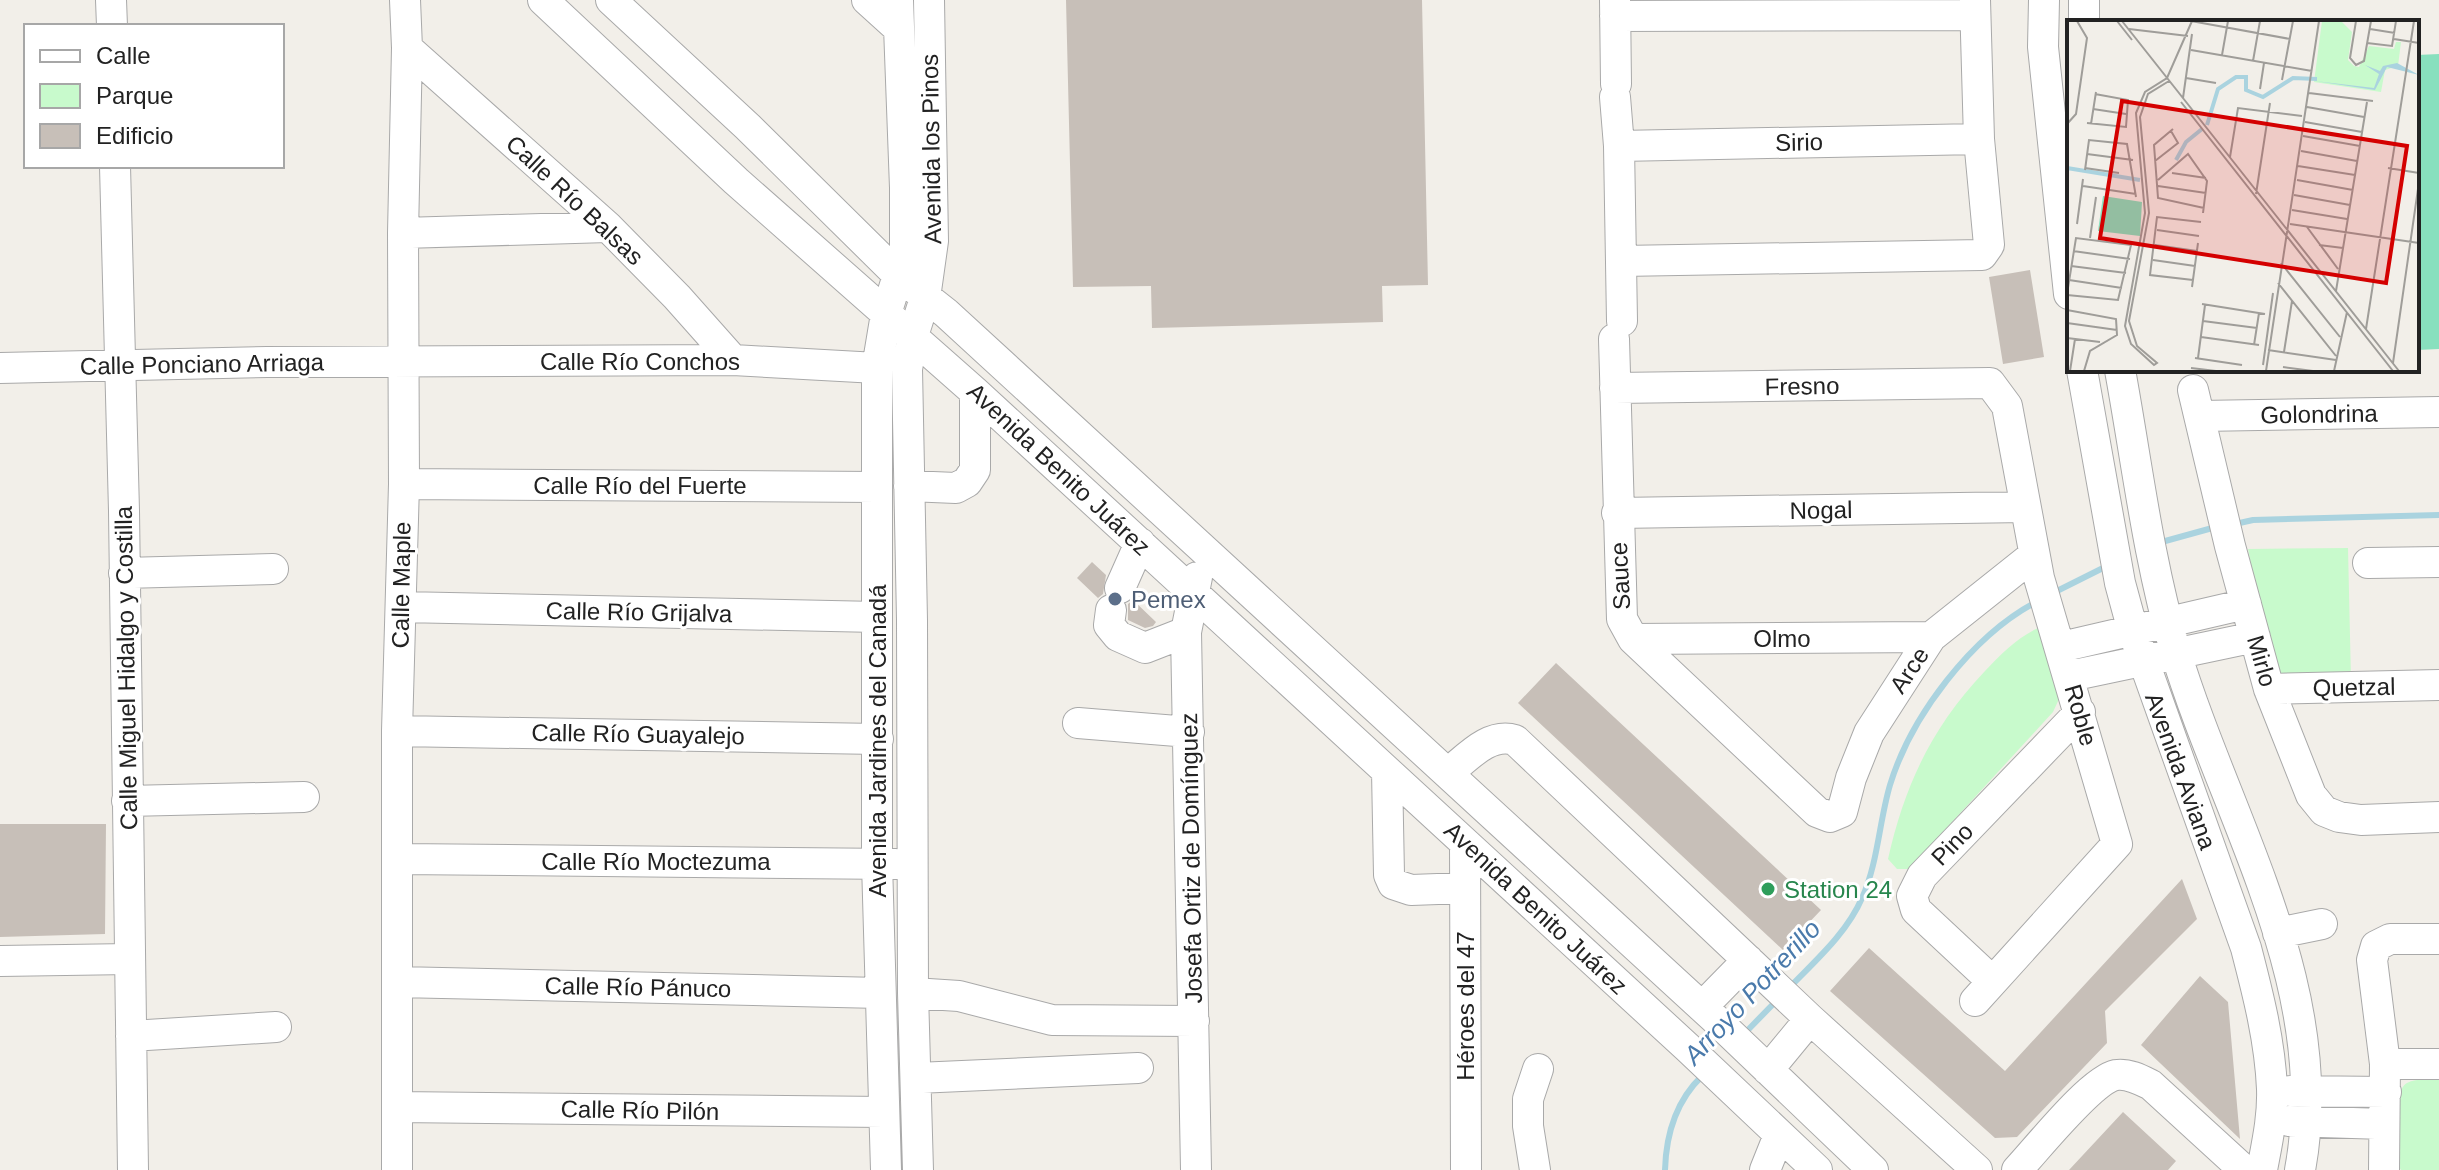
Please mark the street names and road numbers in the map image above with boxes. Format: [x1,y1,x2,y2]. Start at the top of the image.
street label: Avenida los Pinos [916,54,946,244]
street label: Sirio [1775,128,1823,156]
street label: Calle Río Balsas [501,130,649,270]
street label: Calle Ponciano Arriaga [80,348,325,380]
street label: Calle Río Conchos [540,348,740,375]
street label: Fresno [1764,372,1840,400]
street label: Avenida Benito Juárez [962,377,1156,561]
street label: Golondrina [2260,399,2379,429]
street label: Calle Río del Fuerte [533,472,747,499]
street label: Nogal [1789,496,1853,524]
street label: Calle Miguel Hidalgo y Costilla [110,505,142,830]
street label: Calle Maple [386,521,416,649]
street label: Sauce [1605,541,1635,611]
street label: Avenida Jardines del Canadá [864,584,891,898]
street label: Calle Río Grijalva [545,597,733,627]
street label: Olmo [1753,625,1811,652]
street label: Mirlo [2242,632,2282,690]
street label: Arce [1884,642,1934,698]
street label: Quetzal [2312,673,2396,701]
street label: Roble [2059,681,2103,749]
street label: Avenida Aviana [2140,689,2222,854]
street label: Josefa Ortiz de Domínguez [1175,712,1207,1004]
street label: Calle Río Guayalejo [531,719,745,749]
street label: Avenida Benito Juárez [1439,816,1633,1000]
street label: Pino [1926,817,1978,871]
street label: Calle Río Moctezuma [541,848,771,875]
street label: Héroes del 47 [1452,931,1479,1081]
street label: Calle Río Pánuco [544,972,732,1002]
street label: Calle Río Pilón [560,1095,720,1125]

